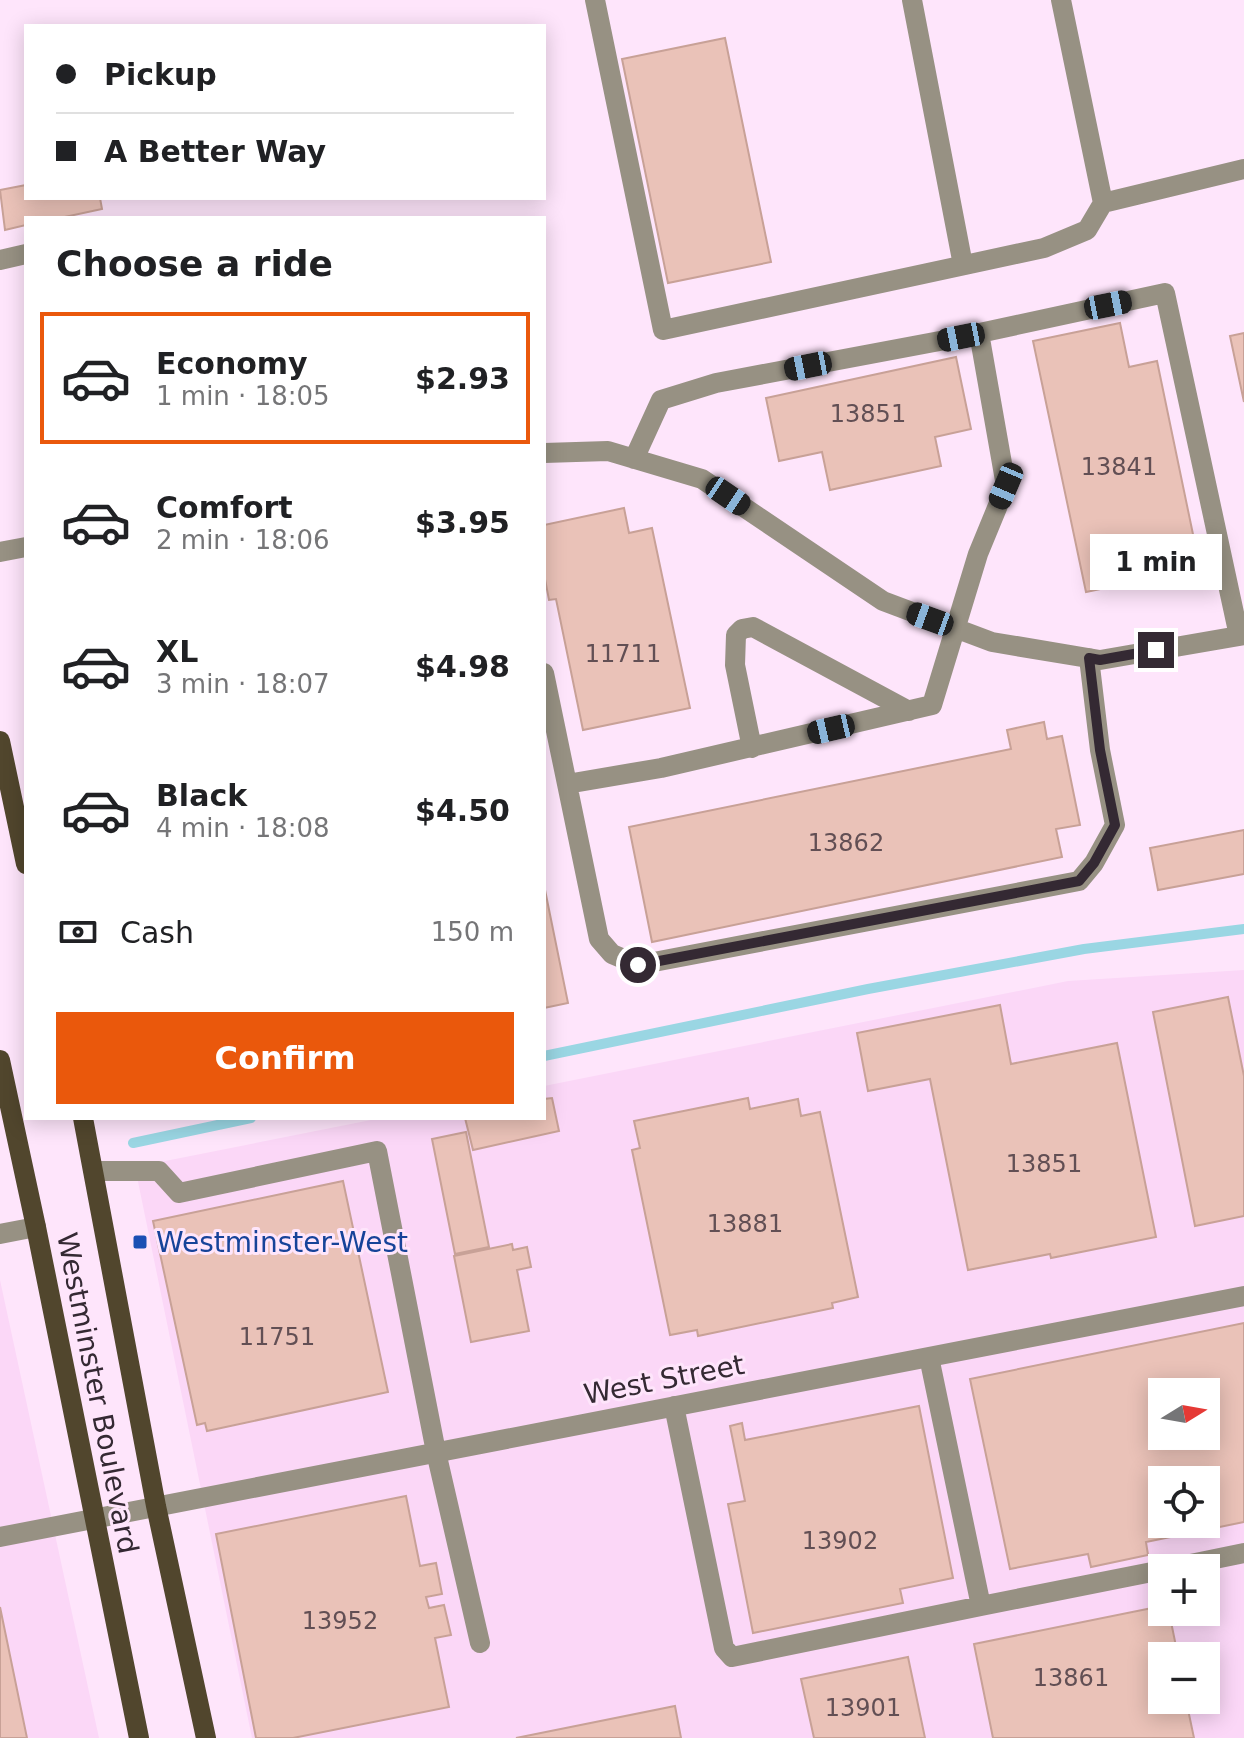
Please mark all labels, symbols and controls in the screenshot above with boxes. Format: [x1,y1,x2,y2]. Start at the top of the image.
text: Pickup [104,57,217,92]
text: A Better Way [104,134,326,169]
text: Choose a ride [56,243,333,284]
car [1082,289,1134,321]
car [935,321,987,353]
icon: car [60,342,132,414]
text: Economy [156,346,308,381]
car [782,350,834,382]
text: $2.93 [415,361,510,396]
text: 1 min · 18:05 [156,381,330,411]
house number: 13851 [830,400,906,428]
house number: 13841 [1081,453,1157,481]
car [986,459,1026,513]
car [701,473,755,519]
icon: car [60,486,132,558]
text: Comfort [156,490,293,525]
text: $3.95 [415,505,510,540]
text: 2 min · 18:06 [156,525,330,555]
callout: 1 min [1090,534,1222,590]
text: 1 min [1115,547,1197,577]
car [903,600,957,638]
icon: car [60,630,132,702]
route end [1138,632,1174,668]
text: XL [156,634,198,669]
house number: 11711 [585,640,661,668]
text: $4.98 [415,649,510,684]
text: 3 min · 18:07 [156,669,330,699]
car [805,712,857,746]
icon: car [60,774,132,846]
text: Black [156,778,247,813]
text: $4.50 [415,793,510,828]
text: 4 min · 18:08 [156,813,330,843]
house number: 13862 [808,829,884,857]
icon: cash [56,910,100,954]
text: Cash [120,915,194,950]
text: 150 m [431,917,514,947]
route start [620,947,656,983]
button: Confirm [56,1012,514,1104]
house number: 13851 [1006,1150,1082,1178]
house number: 13881 [707,1210,783,1238]
place label: Westminster-West [156,1226,408,1259]
street label: Westminster Boulevard [50,1230,145,1556]
marker: Westminster-West [131,1233,149,1251]
house number: 11751 [239,1323,315,1351]
street label: West Street [581,1348,747,1411]
north arrow [1148,1378,1220,1450]
map controls [1148,1378,1220,1714]
button: locate [1148,1466,1220,1538]
house number: 13902 [802,1527,878,1555]
button: + [1148,1554,1220,1626]
house number: 13952 [302,1607,378,1635]
button: − [1148,1642,1220,1714]
house number: 13861 [1033,1664,1109,1692]
house number: 13901 [825,1694,901,1722]

